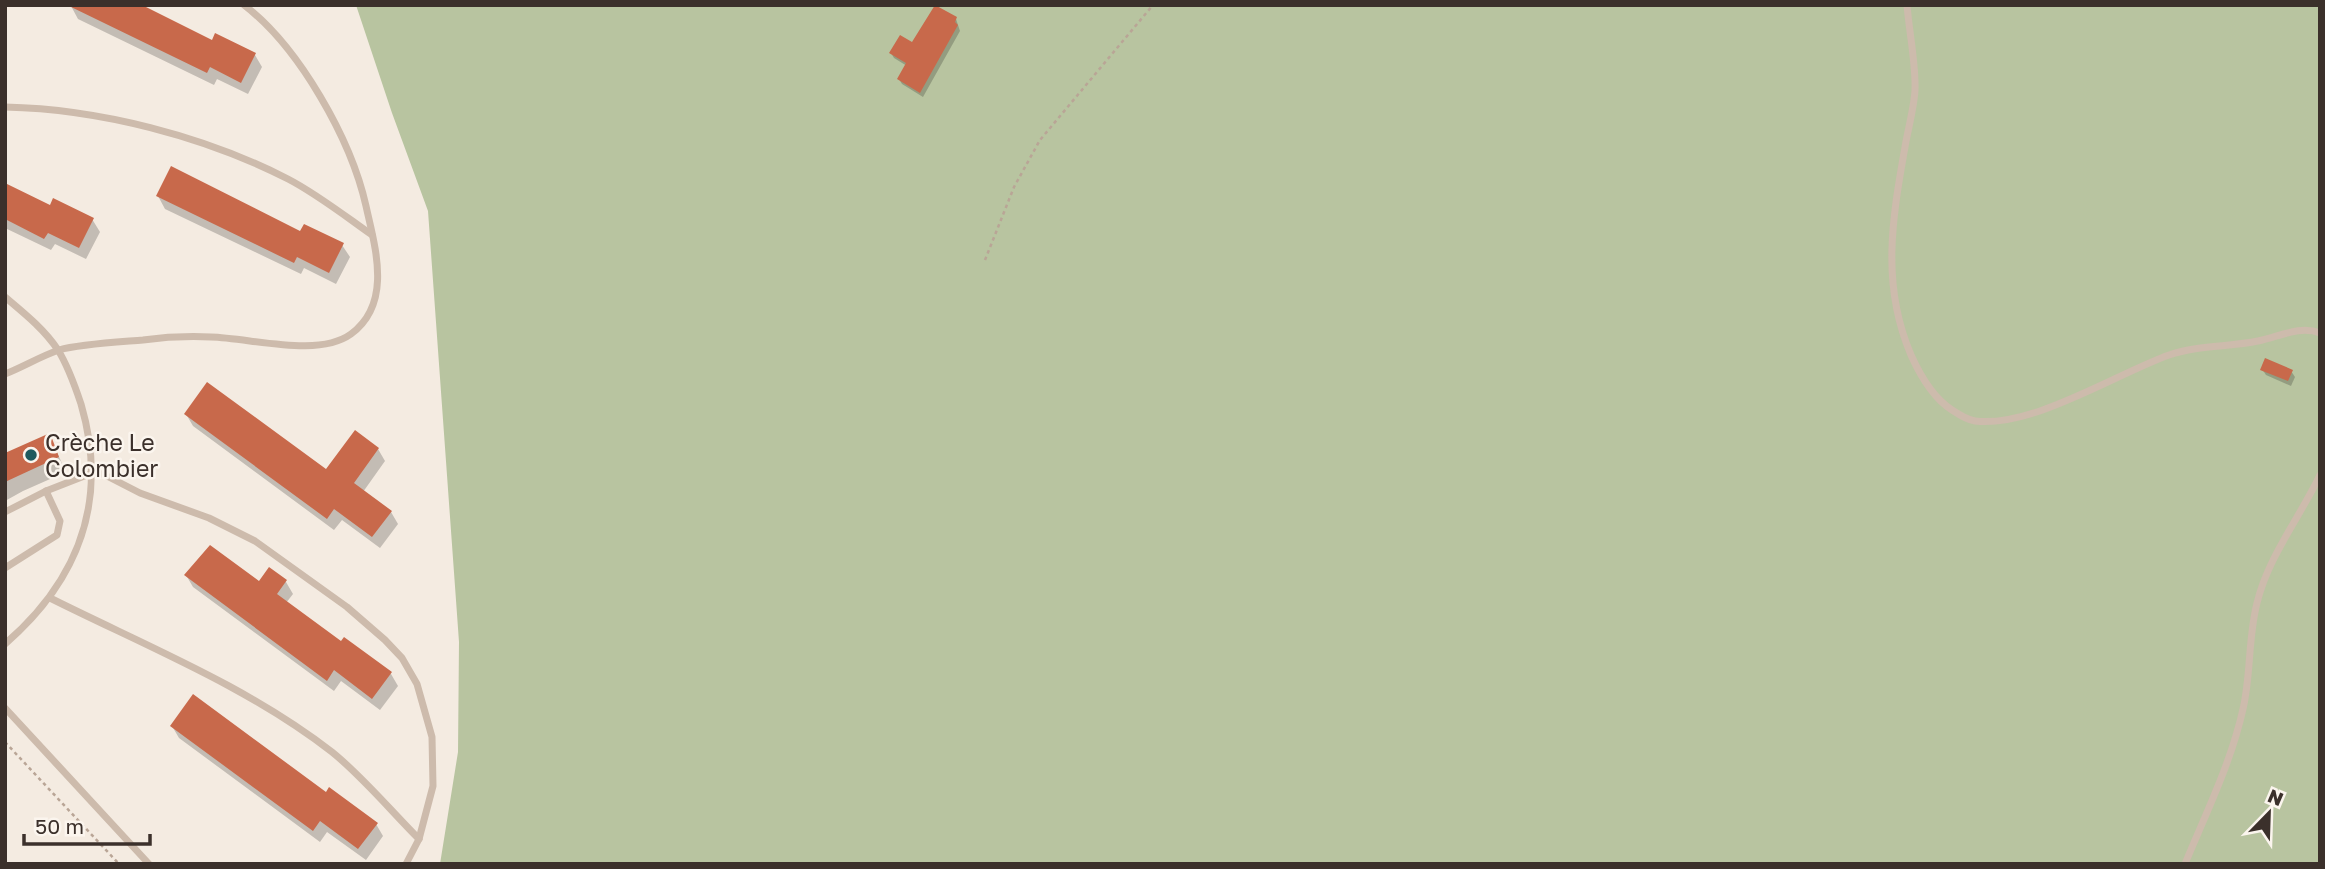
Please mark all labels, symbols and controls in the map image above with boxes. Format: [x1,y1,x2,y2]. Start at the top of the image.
place label: Crèche Le Colombier [45,428,158,482]
marker: Crèche Le Colombier [23,447,39,463]
north arrow [2234,778,2304,848]
text: N [2265,783,2287,810]
scale bar [24,802,150,846]
text: 50 m [35,813,84,839]

